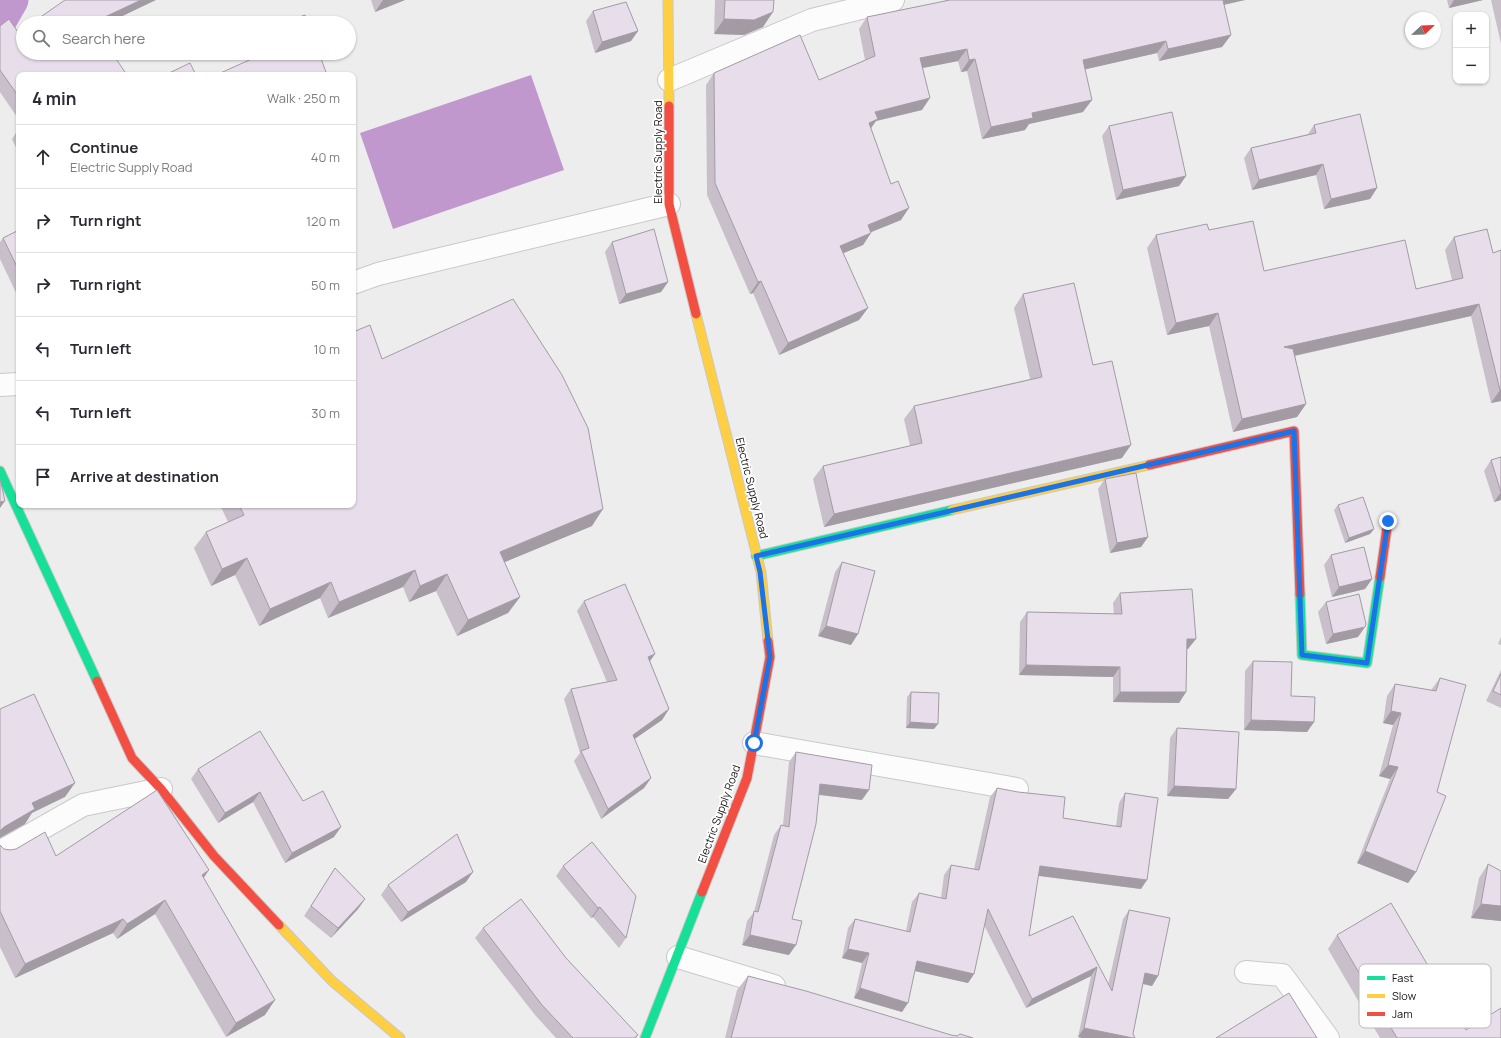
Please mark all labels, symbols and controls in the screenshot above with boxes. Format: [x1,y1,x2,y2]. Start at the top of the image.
north arrow [1405,12,1441,48]
map controls [1453,12,1489,84]
button: + [1453,12,1489,48]
search box [16,16,356,60]
icon: search [30,27,52,49]
text: Search here [62,28,145,49]
button: − [1453,48,1489,84]
text: 4 min [32,87,76,110]
text: Walk · 250 m [267,89,340,107]
street label: Electric Supply Road [650,100,665,204]
text: Continue [70,137,138,158]
icon: ahead [32,146,54,168]
text: 40 m [311,148,340,166]
text: Electric Supply Road [70,158,192,176]
icon: right [32,210,54,232]
text: Turn right [70,210,141,231]
text: 120 m [306,212,340,230]
icon: right [32,274,54,296]
text: Turn right [70,274,141,295]
text: 50 m [311,276,340,294]
icon: left [32,338,54,360]
text: Turn left [70,338,132,359]
text: 10 m [313,340,340,358]
icon: left [32,402,54,424]
text: Turn left [70,402,132,423]
text: 30 m [311,404,340,422]
street label: Electric Supply Road [733,436,772,540]
icon: arrive [32,466,54,488]
text: Arrive at destination [70,466,219,487]
route end [1379,512,1397,530]
route start [745,734,763,752]
street label: Electric Supply Road [694,763,743,865]
legend [1359,964,1491,1028]
text: Fast [1392,970,1414,985]
text: Slow [1392,988,1417,1003]
text: Jam [1392,1006,1413,1021]

